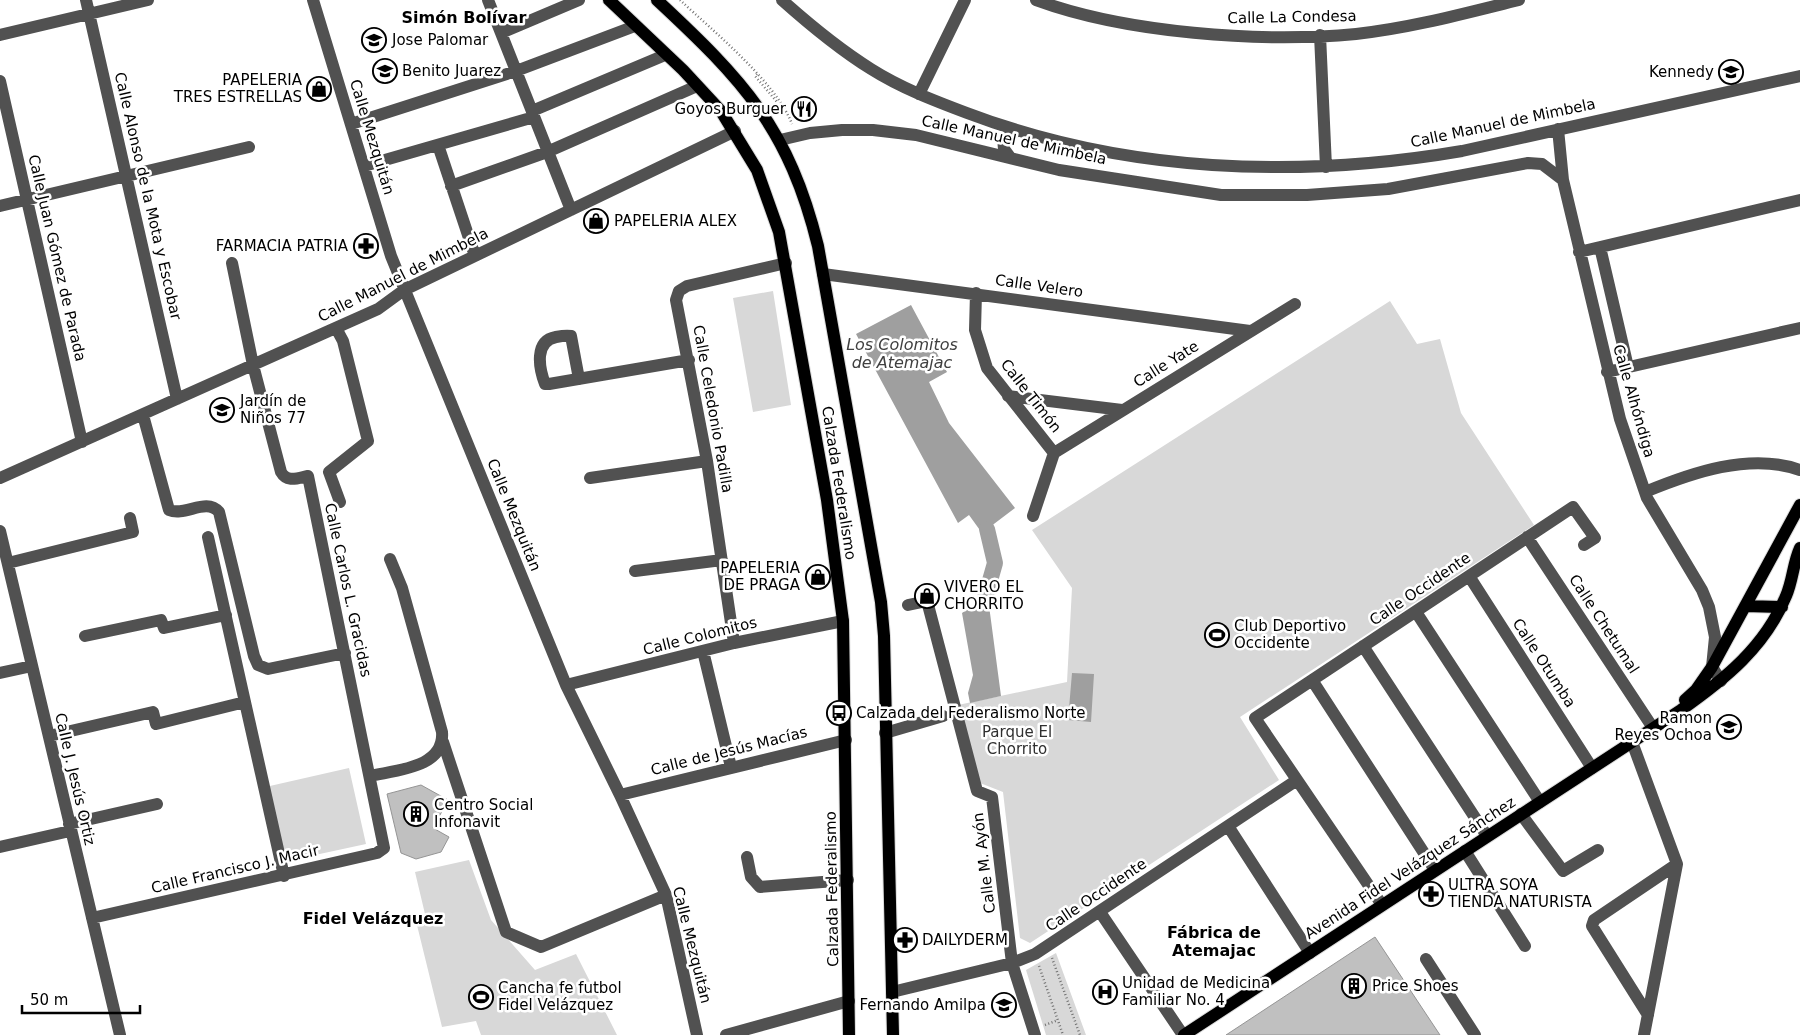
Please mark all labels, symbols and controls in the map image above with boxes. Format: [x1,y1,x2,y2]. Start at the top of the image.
street label: Calle La Condesa [1227,7,1357,27]
district label: Simón Bolívar [402,8,527,27]
school or university icon: Jose Palomar [361,27,387,53]
place label: Jose Palomar [391,31,489,49]
school or university icon: Benito Juarez [372,58,398,84]
school or university icon: Kennedy [1718,59,1744,85]
place label: Benito Juarez [402,62,501,80]
place label: Kennedy [1649,63,1714,81]
street label: Calle Alonso de la Mota y Escobar [111,70,185,322]
place label: PAPELERIA TRES ESTRELLAS [173,71,303,106]
shop icon: PAPELERIA TRES ESTRELLAS [306,76,332,102]
street label: Calle Mezquitán [346,77,398,197]
street label: Calle Manuel de Mimbela [1409,95,1597,151]
restaurant icon: Goyos Burguer [791,96,817,122]
place label: Goyos Burguer [674,100,787,118]
street label: Calle Manuel de Mimbela [920,112,1108,168]
street label: Calle Juan Gómez de Parada [24,153,90,363]
shop icon: PAPELERIA ALEX [583,208,609,234]
place label: PAPELERIA ALEX [614,212,737,230]
street label: Calle Manuel de Mimbela [315,224,491,326]
pharmacy icon: FARMACIA PATRIA [353,233,379,259]
place label: FARMACIA PATRIA [216,237,349,255]
street label: Calle Velero [994,271,1084,301]
street label: Calle Celedonio Padilla [689,324,737,494]
water label: Los Colomitos de Atemajac [846,335,958,372]
street label: Calle Yate [1130,337,1202,391]
street label: Calle Alhóndiga [1609,342,1659,460]
street label: Calle Timón [997,356,1065,436]
place label: Jardín de Niños 77 [239,392,306,427]
school or university icon: Jardín de Niños 77 [209,397,235,423]
street label: Calzada Federalismo [818,405,860,561]
street label: Calle Mezquitán [483,456,545,574]
street label: Calle Carlos L. Gracidas [321,501,375,679]
street label: Calle Occidente [1366,549,1474,629]
place label: PAPELERIA DE PRAGA [720,559,801,594]
shop icon: PAPELERIA DE PRAGA [805,564,831,590]
street label: Calle Chetumal [1565,571,1643,677]
place label: VIVERO EL CHORRITO [944,578,1024,613]
shop icon: VIVERO EL CHORRITO [914,583,940,609]
street label: Calle Colomitos [641,613,759,659]
street label: Calle Otumba [1509,615,1579,711]
place label: Club Deportivo Occidente [1234,617,1346,652]
sports icon: Club Deportivo Occidente [1204,622,1230,648]
bus stop icon: Calzada del Federalismo Norte [826,700,852,726]
place label: Calzada del Federalismo Norte [856,704,1086,722]
place label: Ramon Reyes Ochoa [1614,709,1712,744]
street label: Calle J. Jesús Ortiz [51,711,99,847]
school or university icon: Ramon Reyes Ochoa [1716,714,1742,740]
street label: Calle de Jesús Macías [649,723,809,779]
park label: Parque El Chorrito [982,723,1052,758]
street label: Avenida Fidel Velázquez Sánchez [1301,793,1519,943]
place label: Centro Social Infonavit [434,796,533,831]
building icon: Centro Social Infonavit [403,801,429,827]
street label: Calzada Federalismo [822,811,842,967]
street label: Calle M. Ayón [969,812,999,914]
street label: Calle Francisco J. Macir [149,841,321,897]
street label: Calle Occidente [1042,855,1150,935]
place label: ULTRA SOYA TIENDA NATURISTA [1447,876,1592,911]
pharmacy icon: ULTRA SOYA TIENDA NATURISTA [1418,881,1444,907]
street label: Calle Mezquitán [669,885,715,1005]
district label: Fidel Velázquez [303,909,443,928]
district label: Fábrica de Atemajac [1167,923,1261,960]
pharmacy icon: DAILYDERM [892,927,918,953]
place label: DAILYDERM [922,931,1008,949]
building icon: Price Shoes [1341,973,1367,999]
place label: Unidad de Medicina Familiar No. 4 [1122,974,1270,1009]
place label: Price Shoes [1372,977,1459,995]
place label: Cancha fe futbol Fidel Velázquez [498,979,622,1014]
hospital icon: Unidad de Medicina Familiar No. 4 [1092,979,1118,1005]
scale bar [22,982,140,1014]
sports icon: Cancha fe futbol Fidel Velázquez [468,984,494,1010]
text: 50 m [30,991,68,1009]
school or university icon: Fernando Amilpa [991,992,1017,1018]
place label: Fernando Amilpa [859,996,986,1014]

